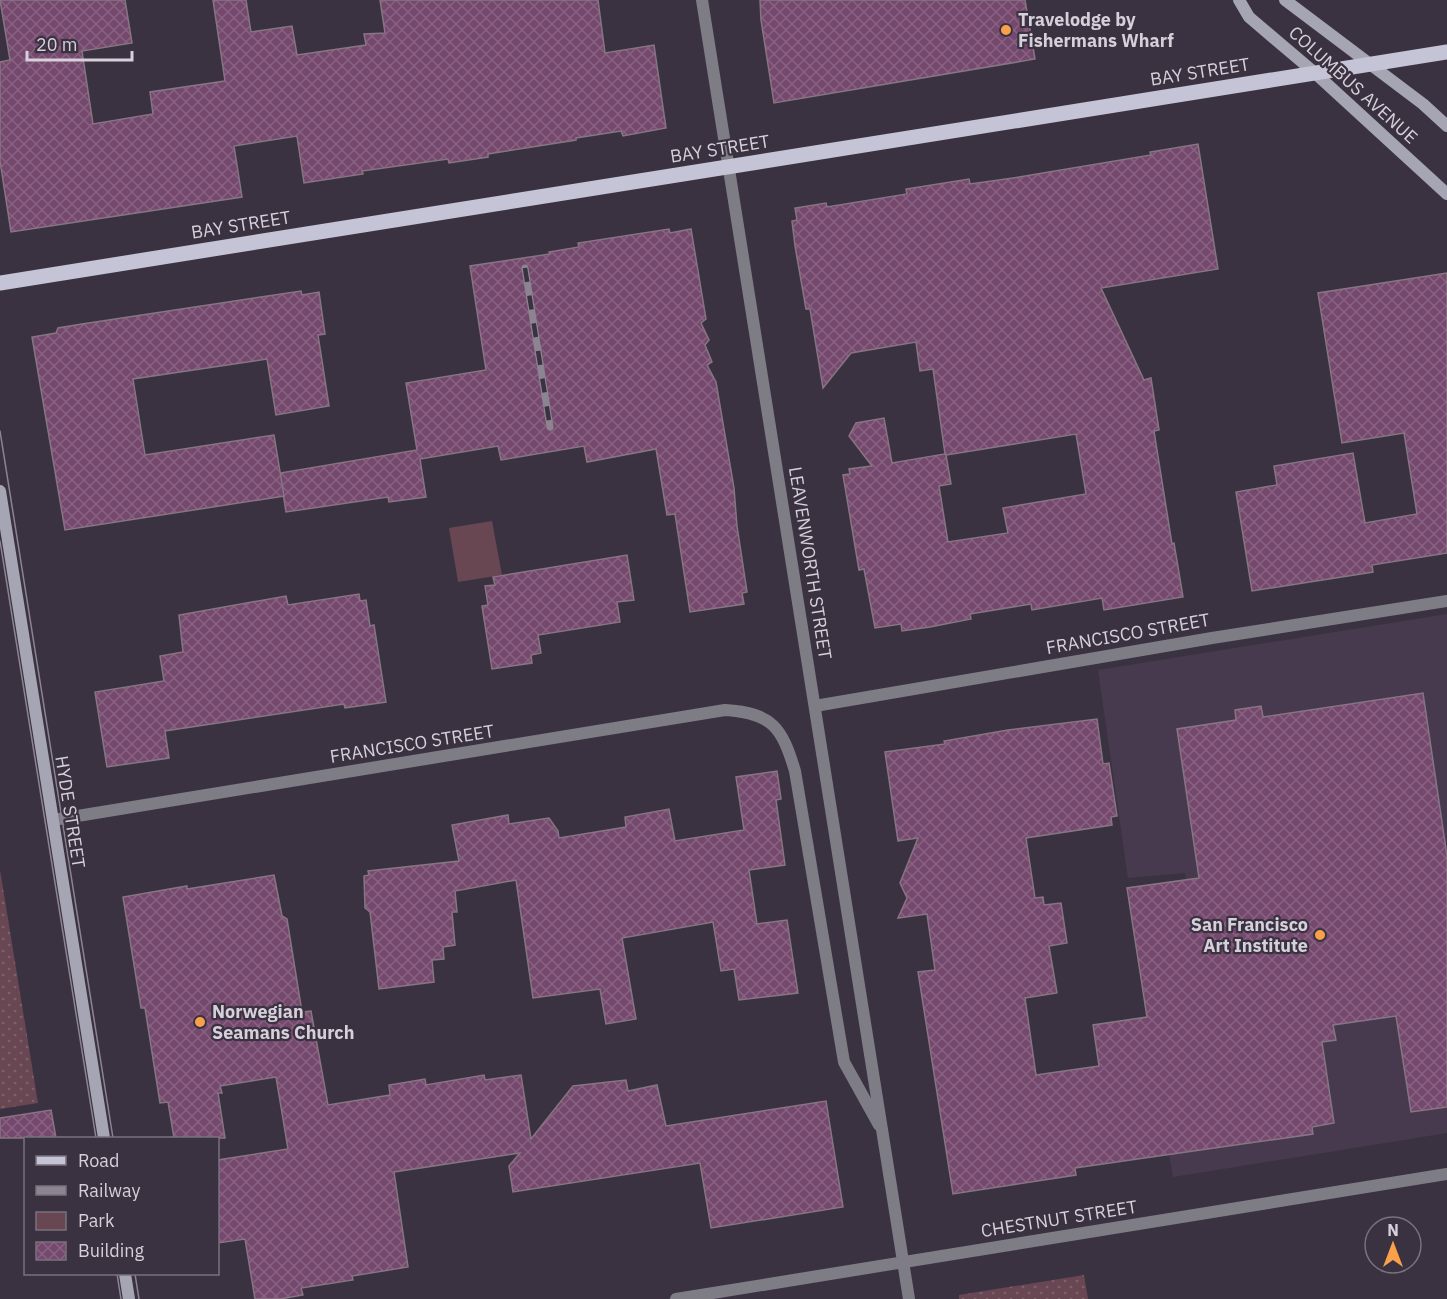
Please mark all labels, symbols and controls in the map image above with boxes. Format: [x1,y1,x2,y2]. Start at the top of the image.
place label: Travelodge by Fishermans Wharf [1018,8,1174,52]
street label: COLUMBUS AVENUE [1284,21,1422,149]
marker: Travelodge by Fishermans Wharf [999,23,1013,37]
scale bar [27,24,132,62]
text: 20 m [36,33,78,56]
street label: BAY STREET [1149,52,1251,91]
street label: BAY STREET [669,129,771,168]
street label: BAY STREET [190,205,292,244]
street label: LEAVENWORTH STREET [784,465,837,661]
street label: FRANCISCO STREET [1044,608,1212,659]
street label: FRANCISCO STREET [328,719,496,768]
street label: HYDE STREET [50,754,91,870]
place label: San Francisco Art Institute [1191,913,1308,957]
marker: San Francisco Art Institute [1313,928,1327,942]
place label: Norwegian Seamans Church [212,1000,354,1044]
marker: Norwegian Seamans Church [193,1015,207,1029]
legend [24,1137,219,1275]
text: Road [78,1149,119,1172]
text: Railway [78,1179,140,1202]
street label: CHESTNUT STREET [979,1195,1139,1242]
text: Park [78,1209,115,1232]
north arrow [1363,1215,1423,1275]
text: N [1387,1220,1399,1240]
text: Building [78,1239,145,1262]

